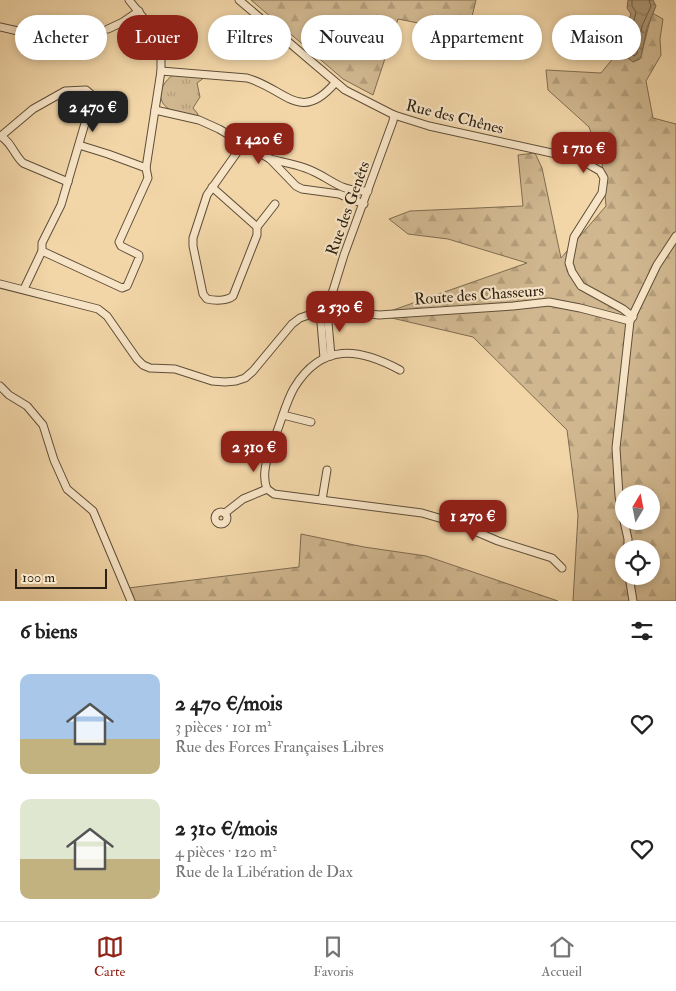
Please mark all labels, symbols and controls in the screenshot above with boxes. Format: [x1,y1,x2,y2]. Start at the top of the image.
chip: Acheter [15,15,107,60]
chip: Louer [117,15,198,60]
chip: Filtres [208,15,291,60]
chip: Nouveau [301,15,402,60]
chip: Appartement [412,15,542,60]
chip: Maison [552,15,641,60]
pin: 2 470 € [47,90,139,133]
street label: Rue des Chênes [404,95,506,139]
text: 2 470 € [69,97,117,117]
pin: 1 420 € [213,122,305,165]
text: 1 420 € [236,129,282,149]
pin: 1 710 € [538,132,630,174]
text: 1 710 € [563,138,605,158]
street label: Rue des Genêts [322,159,374,258]
street label: Route des Chasseurs [414,280,545,310]
pin: 2 530 € [294,290,386,333]
text: 2 530 € [317,297,363,317]
pin: 2 310 € [208,430,300,473]
text: 2 310 € [232,437,276,457]
north arrow [615,485,660,530]
map controls [615,485,660,585]
pin: 1 270 € [427,500,519,542]
text: 1 270 € [450,506,496,526]
button: locate [615,540,660,585]
scale bar [15,566,108,589]
text: 100 m [22,569,55,586]
icon: filters [628,617,656,645]
text: 6 biens [20,618,78,645]
text: 2 470 €/mois [175,690,282,717]
icon: home [60,694,120,754]
icon: heart [628,710,656,738]
text: 3 pièces · 101 m² [175,717,272,737]
text: Rue des Forces Françaises Libres [175,737,384,757]
text: 2 310 €/mois [175,815,277,842]
icon: home [60,819,120,879]
icon: heart [628,835,656,863]
text: 4 pièces · 120 m² [175,842,277,862]
text: Rue de la Libération de Dax [175,862,353,882]
tab: Carte [94,933,125,980]
tab: Favoris [313,933,354,980]
tab: Accueil [541,933,582,980]

